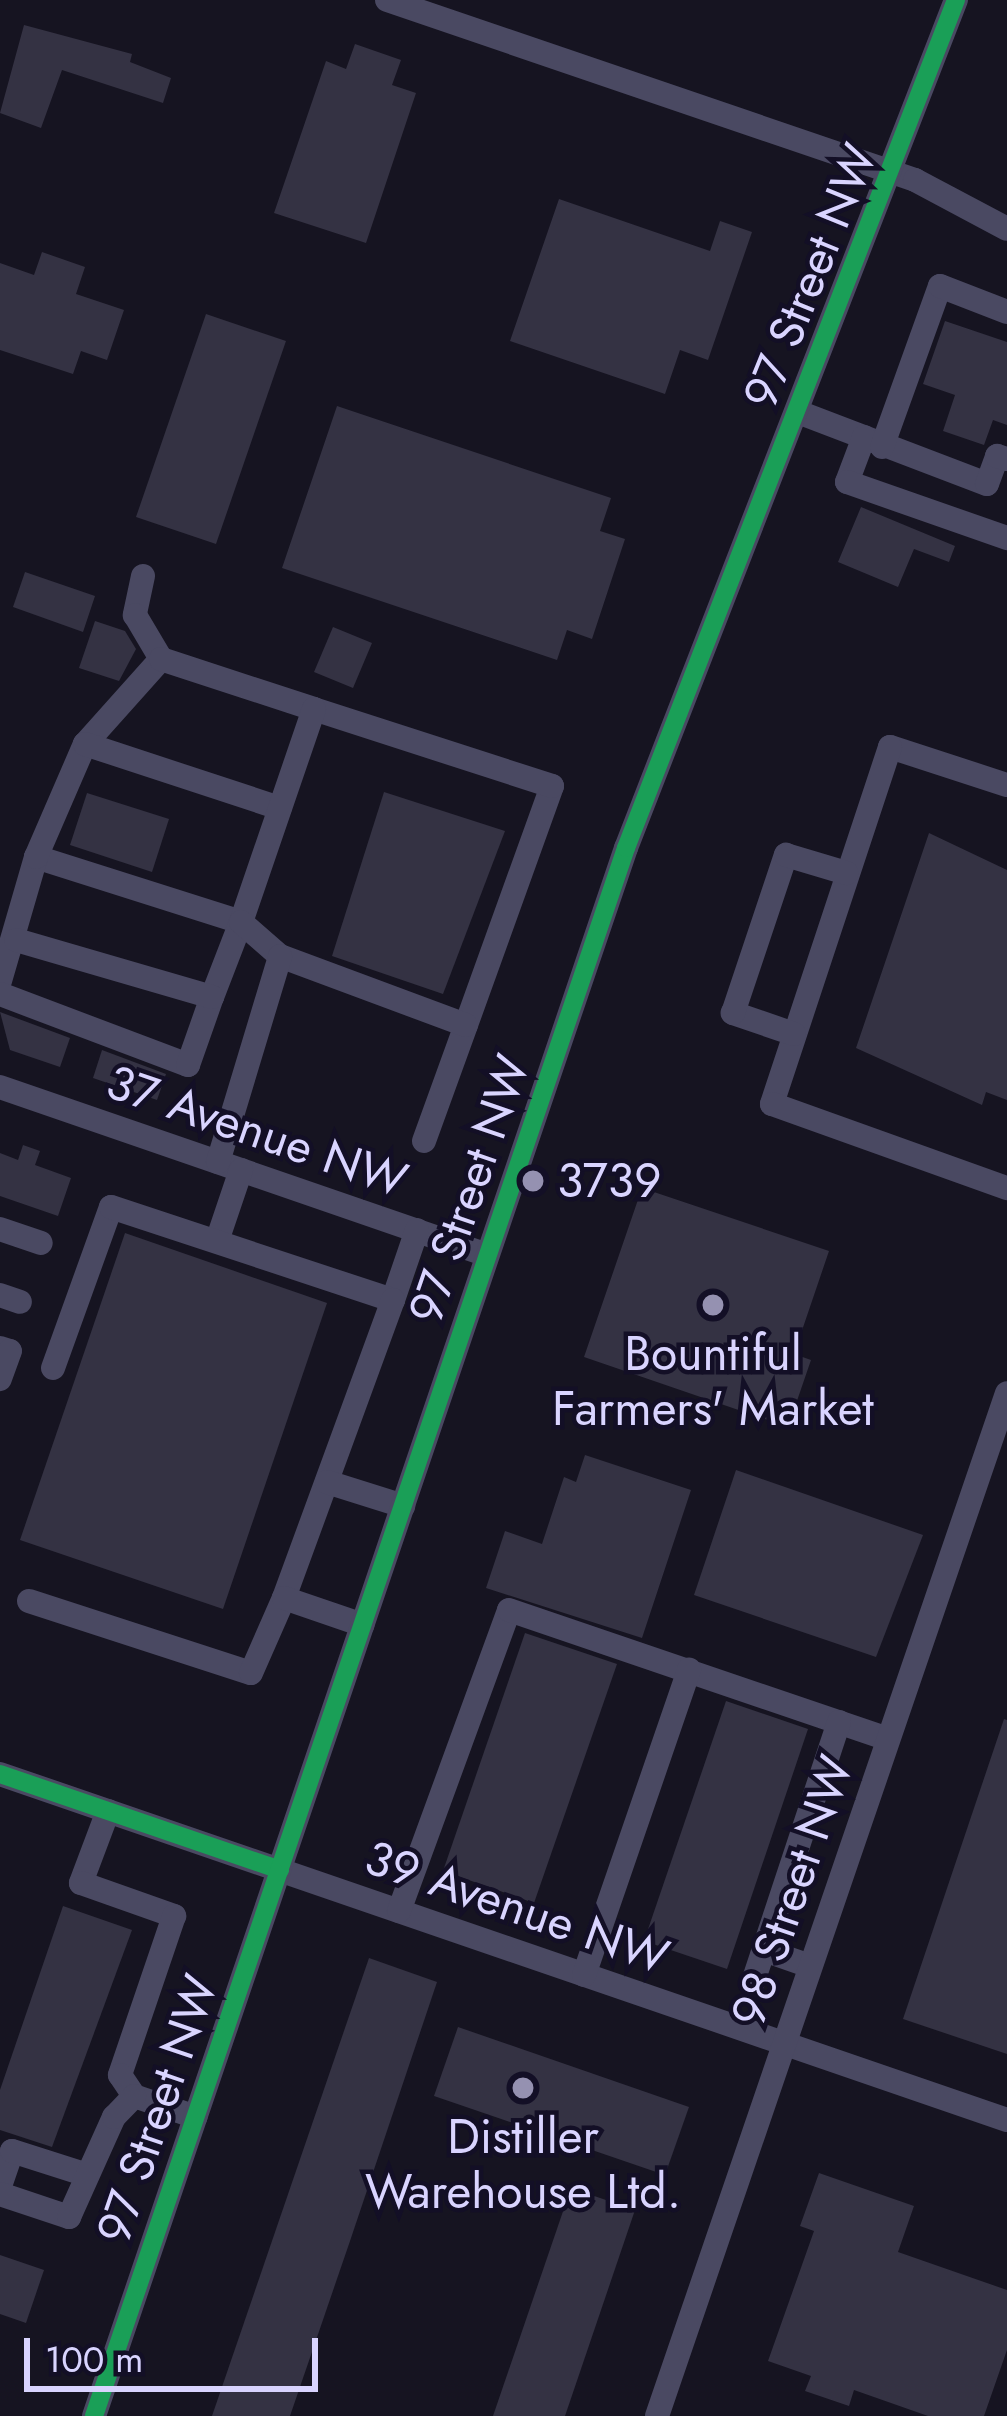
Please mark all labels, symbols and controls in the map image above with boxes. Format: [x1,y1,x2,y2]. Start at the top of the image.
street label: 97 Street NW [731,136,889,416]
street label: 97 Street NW [396,1048,542,1330]
street label: 37 Avenue NW [99,1053,415,1209]
place label: 3739 [557,1152,662,1210]
marker: 3739 [520,1168,546,1194]
marker: Bountiful Farmers' Market [700,1292,726,1318]
place label: Bountiful Farmers' Market [552,1324,874,1437]
street label: 98 Street NW [719,1748,865,2034]
street label: 39 Avenue NW [358,1828,676,1986]
street label: 97 Street NW [84,1968,230,2250]
marker: Distiller Warehouse Ltd. [510,2075,536,2101]
place label: Distiller Warehouse Ltd. [365,2107,681,2220]
scale bar [30,2314,324,2388]
text: 100 m [45,2333,143,2385]

